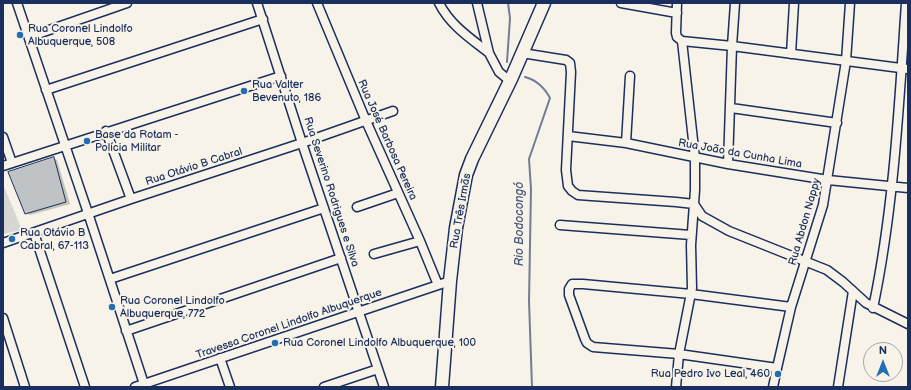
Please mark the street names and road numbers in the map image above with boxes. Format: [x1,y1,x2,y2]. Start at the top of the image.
street label: Rua José Barbosa Pereira [354,78,420,202]
street label: Rua Severino Rodrigues e Silva [300,115,362,269]
street label: Rua João da Cunha Lima [677,137,803,171]
street label: Rua Otávio B Cabral [144,145,244,189]
street label: Rua Três Irmãs [448,172,474,250]
street label: Rua Abdon Nappy [786,177,824,267]
street label: Travessa Coronel Lindolfo Albuquerque [194,286,384,362]

